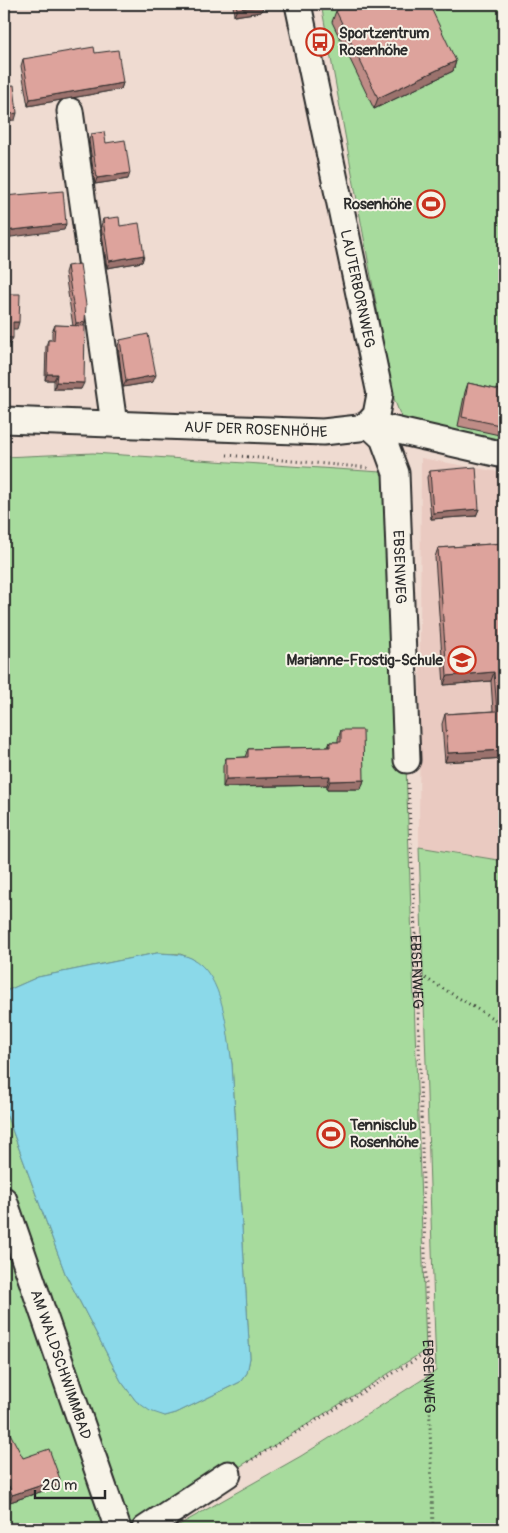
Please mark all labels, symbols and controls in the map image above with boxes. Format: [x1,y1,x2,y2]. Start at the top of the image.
place label: Sportzentrum Rosenhöhe [339,24,429,60]
bus stop icon: Sportzentrum Rosenhöhe [305,27,335,57]
sports icon: Rosenhöhe [416,189,446,219]
place label: Rosenhöhe [343,195,413,214]
street label: LAUTERBORNWEG [336,228,380,350]
street label: AUF DER ROSENHÖHE [184,417,329,442]
street label: EBSENWEG [389,530,411,604]
school or university icon: Marianne-Frostig-Schule [447,645,477,675]
place label: Marianne-Frostig-Schule [287,651,444,670]
street label: EBSENWEG [406,934,428,1009]
place label: Tennisclub Rosenhöhe [349,1116,419,1152]
sports icon: Tennisclub Rosenhöhe [316,1119,346,1149]
street label: AM WALDSCHWIMMBAD [26,1287,96,1442]
street label: EBSENWEG [418,1339,439,1414]
scale bar [35,1468,105,1500]
text: 20 m [42,1476,77,1495]

